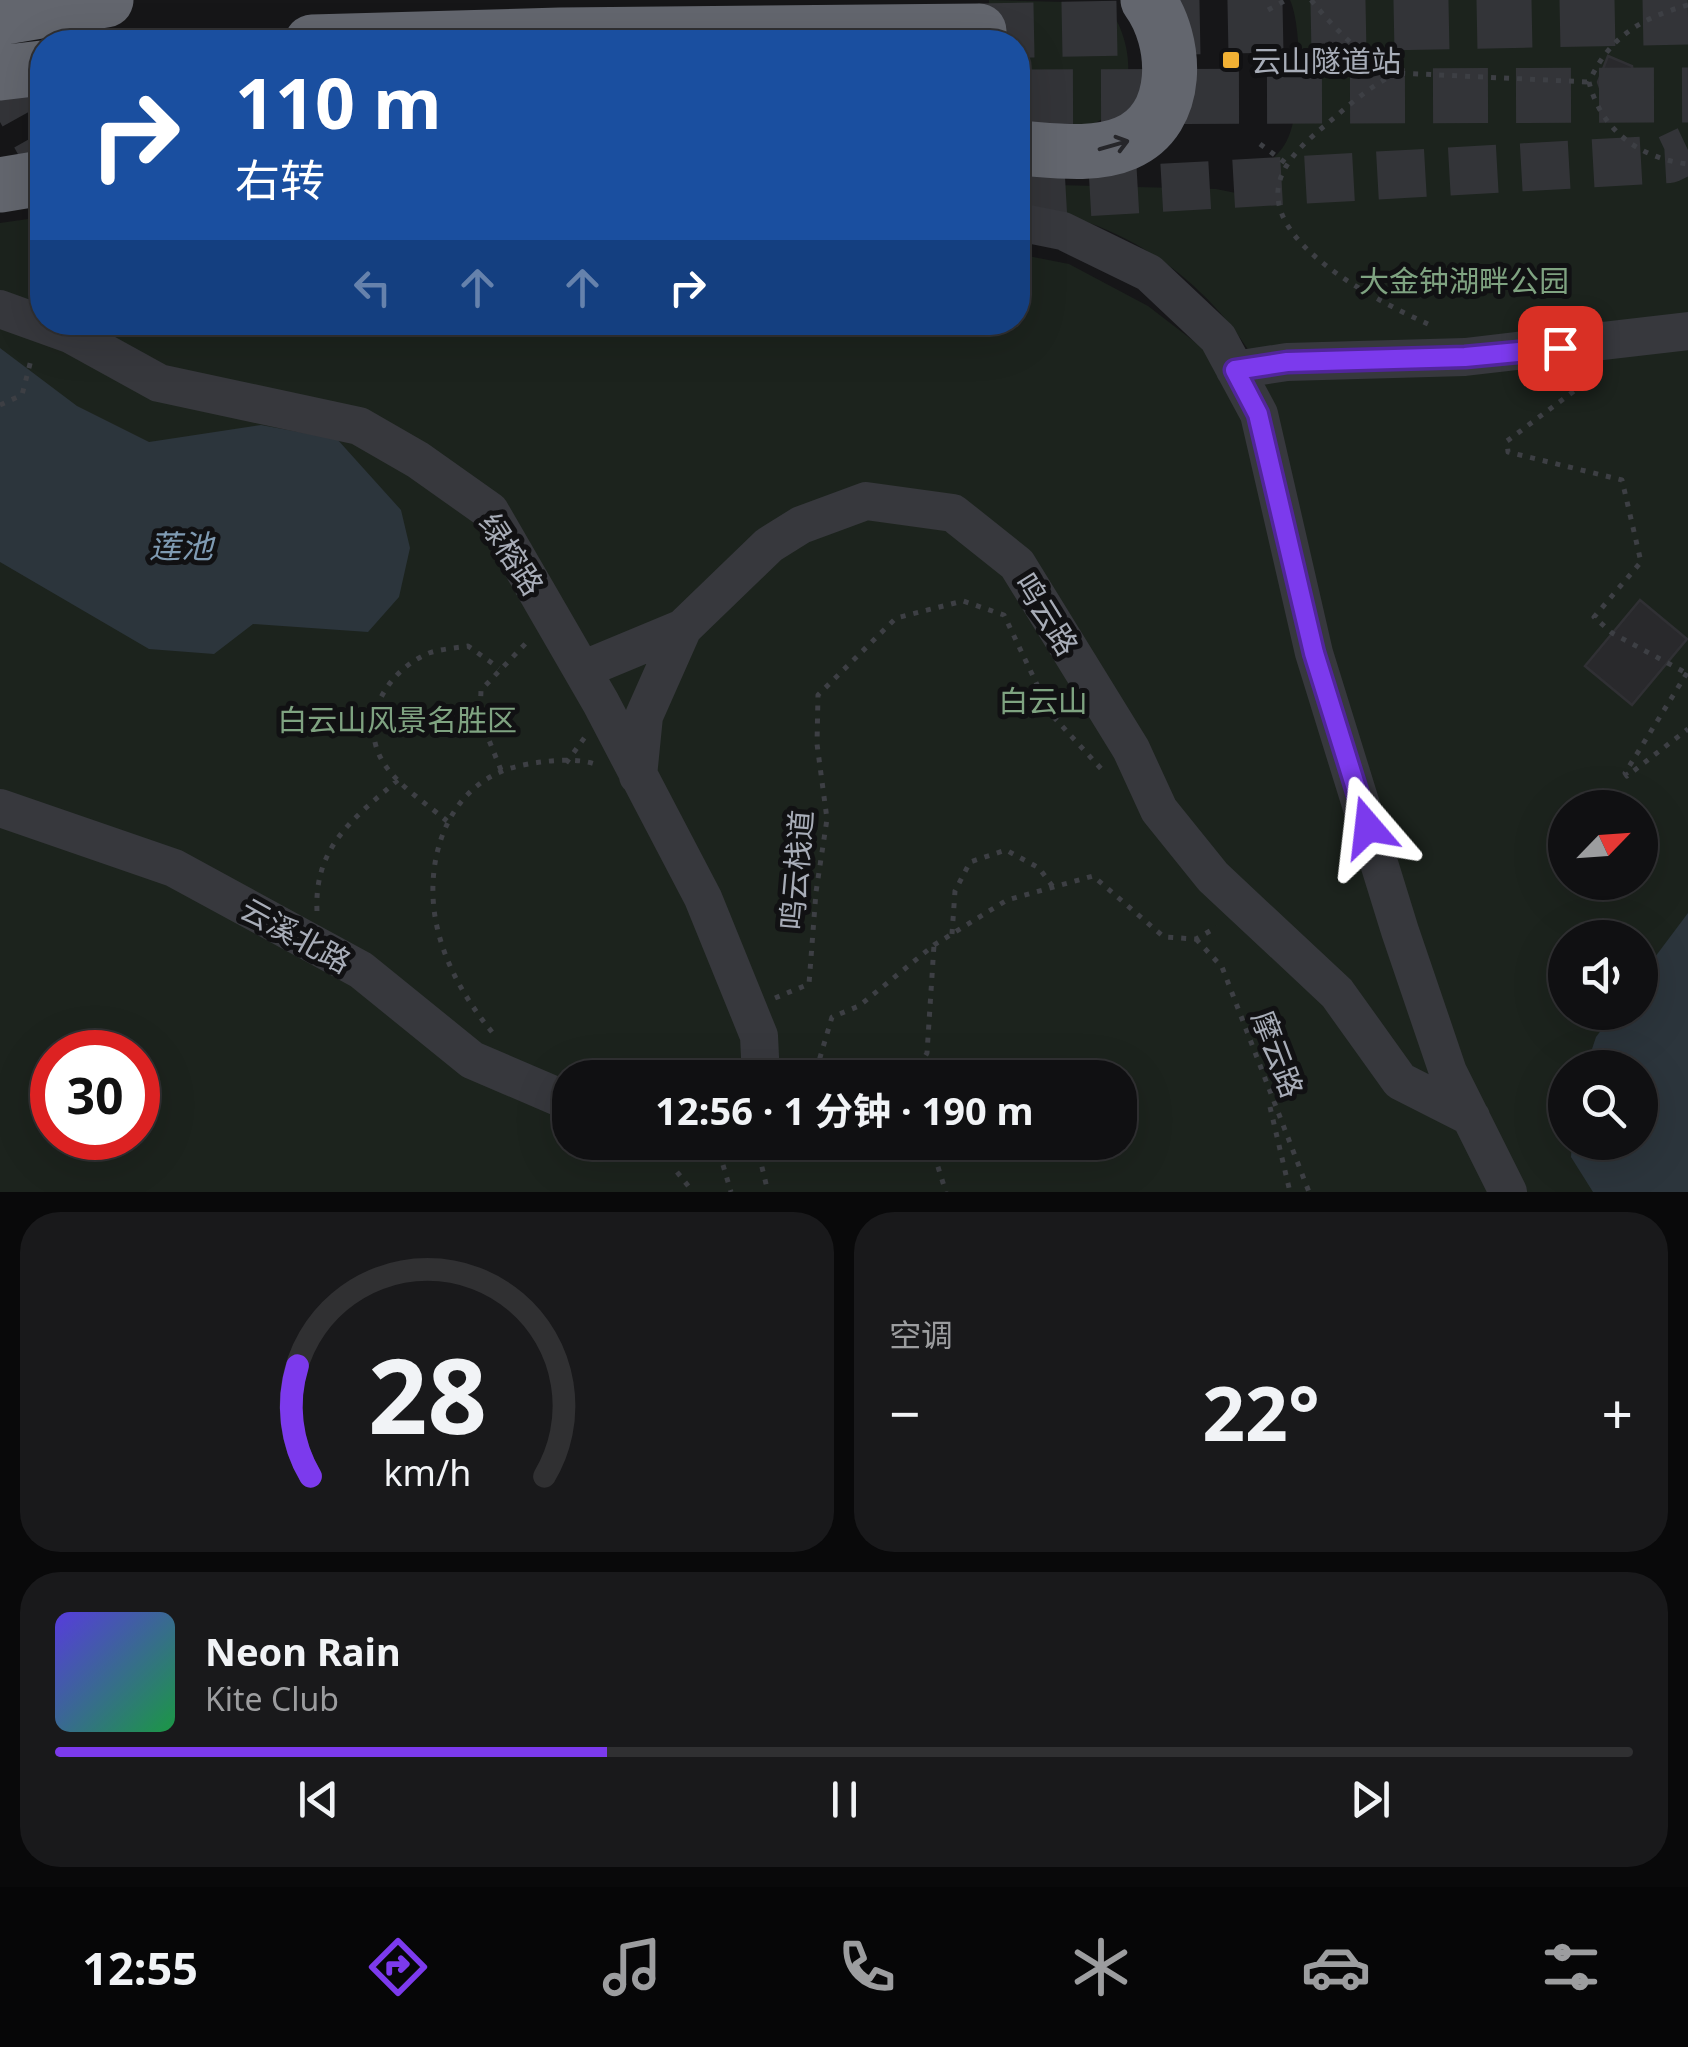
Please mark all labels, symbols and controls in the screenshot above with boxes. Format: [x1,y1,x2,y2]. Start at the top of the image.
place label: 云山隧道站 [1251,40,1401,81]
marker: 云山隧道站 [1220,49,1242,71]
text: 110 m [235,54,442,150]
icon: right [70,70,200,200]
one-way arrow [1098,135,1129,153]
text: 右转 [235,149,325,210]
icon: left [345,260,400,315]
icon: ahead [450,260,505,315]
icon: ahead [555,260,610,315]
icon: right [660,260,715,315]
park label: 大金钟湖畔公园 [1359,260,1569,301]
pin [1518,306,1603,391]
icon: arrive [1533,321,1588,376]
street label: 绿榕路 [470,505,554,603]
water label: 莲池 [149,524,216,567]
street label: 鸣云路 [1006,565,1088,663]
park label: 白云山 [998,680,1088,721]
park label: 白云山风景名胜区 [277,699,517,740]
position arrow [1316,775,1420,879]
north arrow [1548,790,1658,900]
map controls [1548,790,1658,1160]
street label: 鸣云栈道 [770,808,822,932]
street label: 云溪北路 [234,888,358,982]
button: sound [1548,920,1658,1030]
street label: 摩云路 [1243,1005,1313,1103]
speed limit sign: 30 [30,1030,160,1160]
button: search [1548,1050,1658,1160]
text: 12:56 · 1 分钟 · 190 m [655,1084,1034,1136]
text: 空调 [889,1313,953,1356]
text: 28 [368,1323,486,1464]
text: 22° [1202,1361,1320,1463]
text: − [889,1375,920,1450]
text: + [1602,1375,1633,1450]
text: km/h [383,1448,471,1496]
text: Neon Rain [205,1625,401,1677]
text: Kite Club [205,1677,339,1720]
icon: previous [291,1772,346,1827]
icon: pause [817,1772,872,1827]
icon: next [1343,1772,1398,1827]
icon: directions [363,1932,433,2002]
icon: music [597,1932,667,2002]
icon: phone [832,1932,902,2002]
icon: climate [1066,1932,1136,2002]
icon: car [1301,1932,1371,2002]
icon: filters [1536,1932,1606,2002]
text: 12:55 [82,1937,198,1998]

